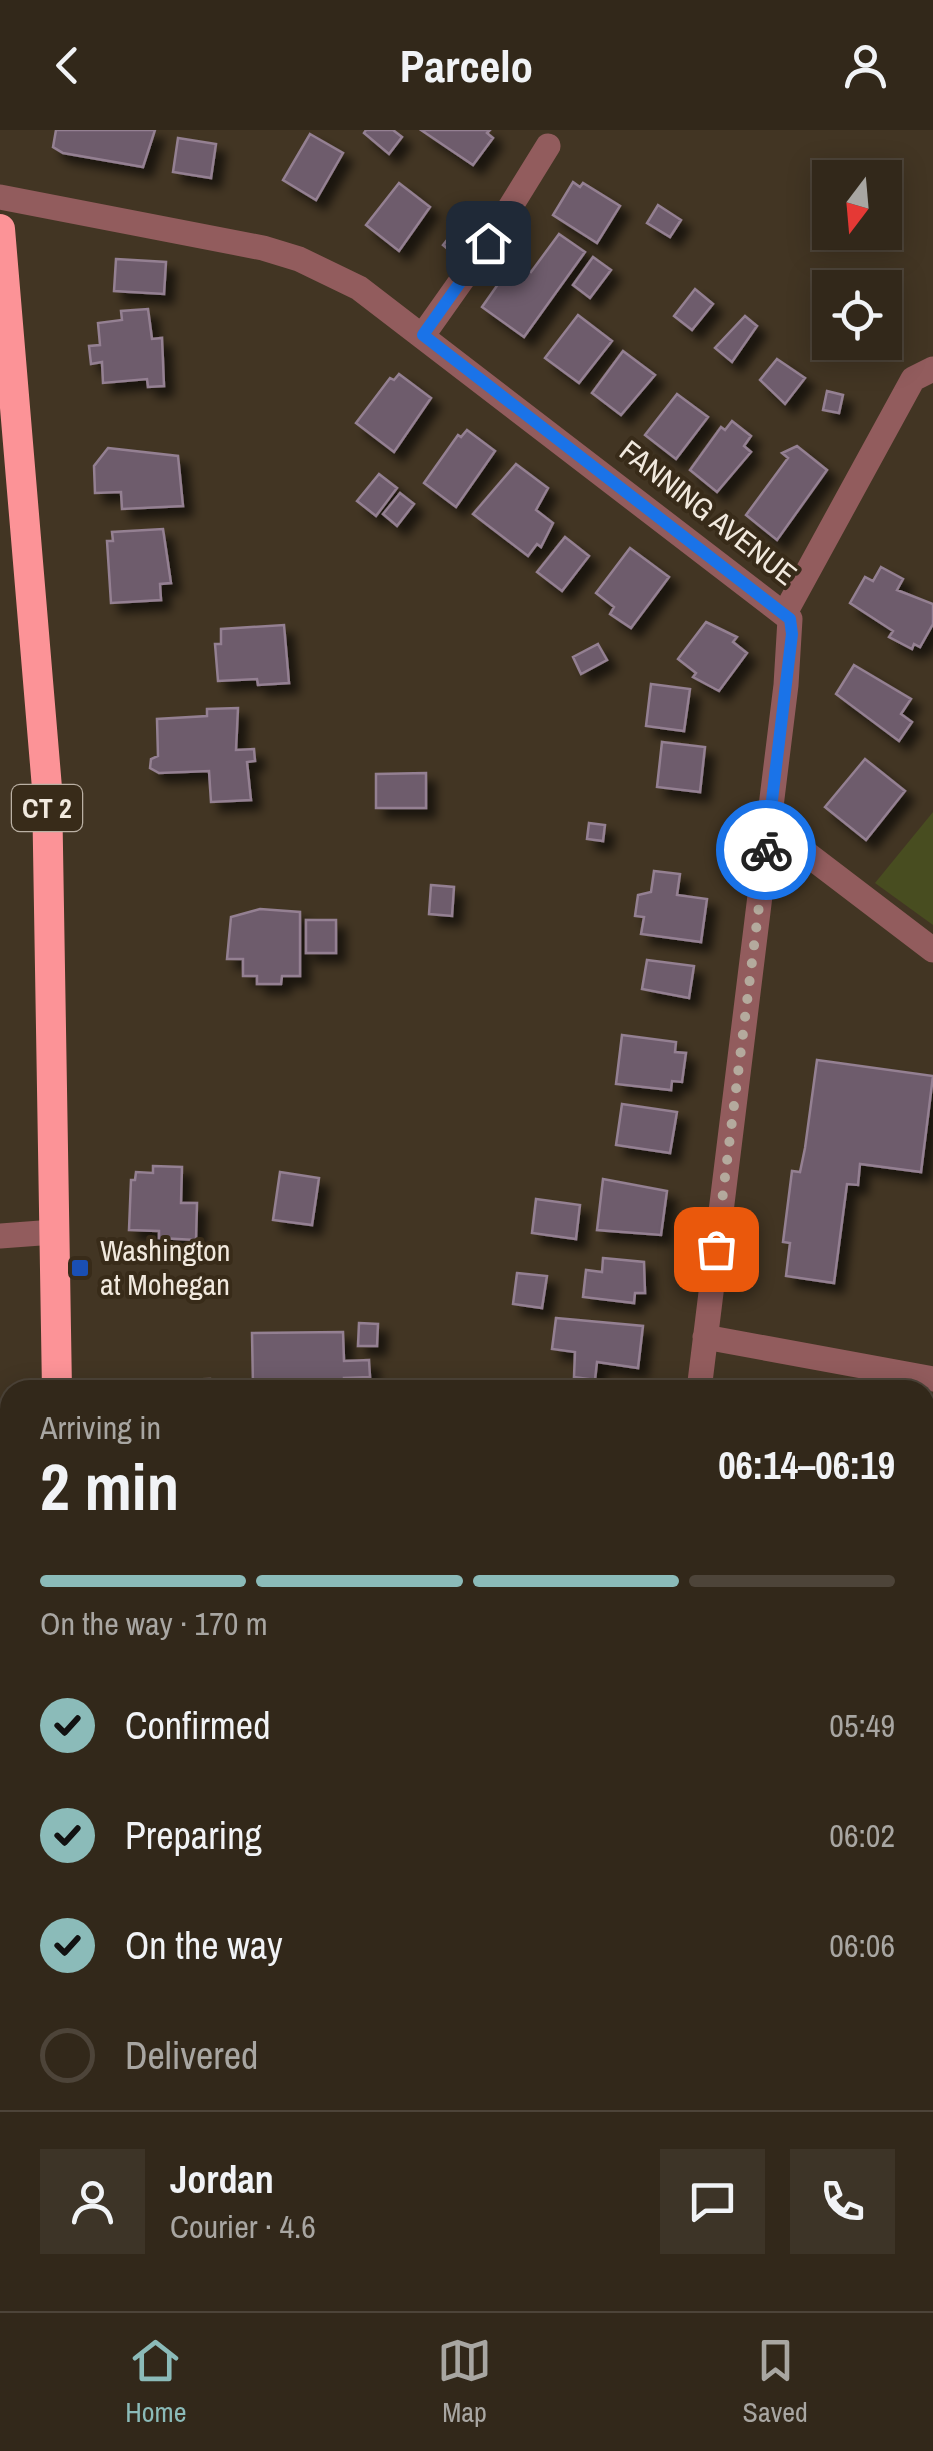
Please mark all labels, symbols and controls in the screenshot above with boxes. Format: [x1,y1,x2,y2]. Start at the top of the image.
text: Parcelo [400,35,533,96]
icon: back [40,38,95,93]
icon: person [838,38,893,93]
north arrow [812,160,902,250]
map controls [812,160,902,360]
pin [446,201,531,286]
icon: home [461,216,516,271]
button: locate [812,270,902,360]
street label: FANNING AVENUE [612,431,805,594]
road number: CT 2 [12,785,82,831]
courier [716,800,816,900]
icon: bike [739,823,794,878]
pin [674,1207,759,1292]
icon: bag [689,1222,744,1277]
place label: Washington at Mohegan [100,1230,230,1304]
marker: Washington at Mohegan [69,1257,91,1279]
text: Arriving in [40,1406,161,1449]
text: 06:14–06:19 [718,1440,895,1491]
text: 2 min [40,1443,179,1530]
text: On the way · 170 m [40,1602,268,1645]
icon: check [40,1698,95,1753]
text: Confirmed [125,1700,270,1751]
text: 05:49 [829,1704,895,1747]
icon: check [40,1808,95,1863]
text: Preparing [125,1810,262,1861]
text: 06:02 [829,1814,895,1857]
icon: check [40,1918,95,1973]
text: On the way [125,1920,283,1971]
text: 06:06 [829,1924,895,1967]
text: Delivered [125,2030,258,2081]
button: person [40,2149,145,2254]
button: chat [660,2149,765,2254]
button: phone [790,2149,895,2254]
text: Jordan [170,2154,274,2205]
text: Courier · 4.6 [170,2205,316,2248]
tab: Home [125,2333,187,2431]
tab: Map [437,2333,492,2431]
tab: Saved [743,2333,808,2431]

